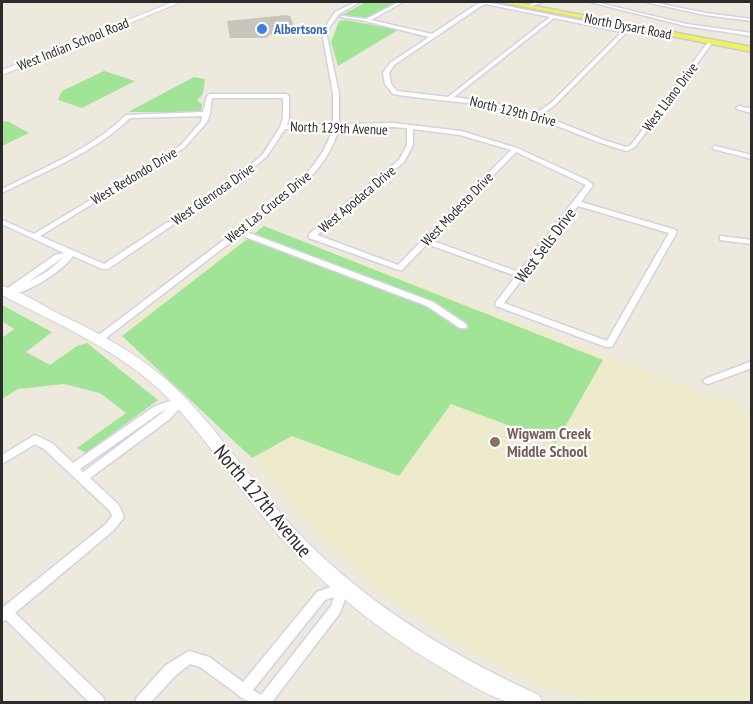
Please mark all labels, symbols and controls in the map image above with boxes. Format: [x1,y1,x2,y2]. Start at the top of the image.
street label: North Dysart Road [583,9,673,43]
street label: West Indian School Road [15,13,131,75]
place label: Albertsons [273,20,328,38]
marker: Albertsons [255,22,269,36]
street label: West Llano Drive [638,59,702,135]
street label: North 129th Drive [468,92,558,130]
street label: North 129th Avenue [290,117,388,139]
street label: West Redondo Drive [88,143,180,209]
street label: West Glenrosa Drive [168,159,258,229]
street label: West Apodaca Drive [315,161,399,237]
street label: West Las Cruces Drive [222,167,315,247]
street label: West Modesto Drive [417,168,497,250]
street label: West Sells Drive [510,204,580,286]
place label: Wigwam Creek Middle School [506,423,592,461]
marker: Wigwam Creek Middle School [488,435,502,449]
street label: North 127th Avenue [208,439,318,563]

